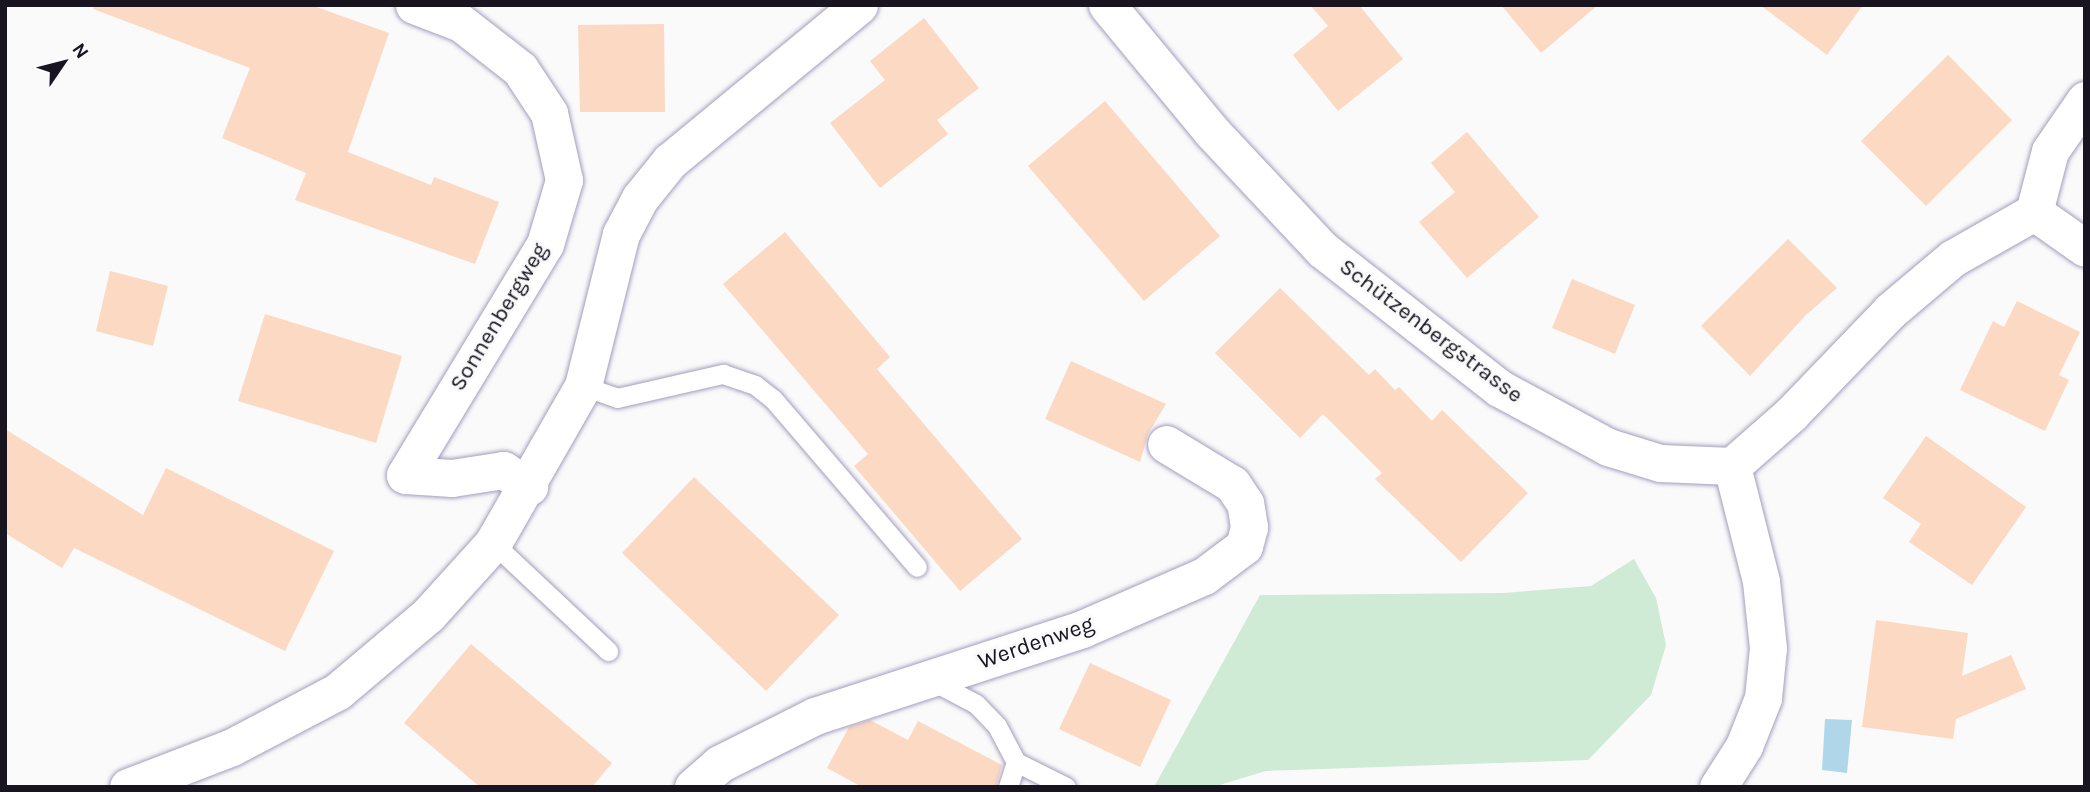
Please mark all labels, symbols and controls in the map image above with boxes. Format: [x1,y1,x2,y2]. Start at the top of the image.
north arrow [28,28,98,98]
text: N [67,39,93,63]
street label: Sonnenbergweg [444,238,554,396]
street label: Schützenbergstrasse [1334,253,1528,409]
street label: Werdenweg [974,610,1098,676]

